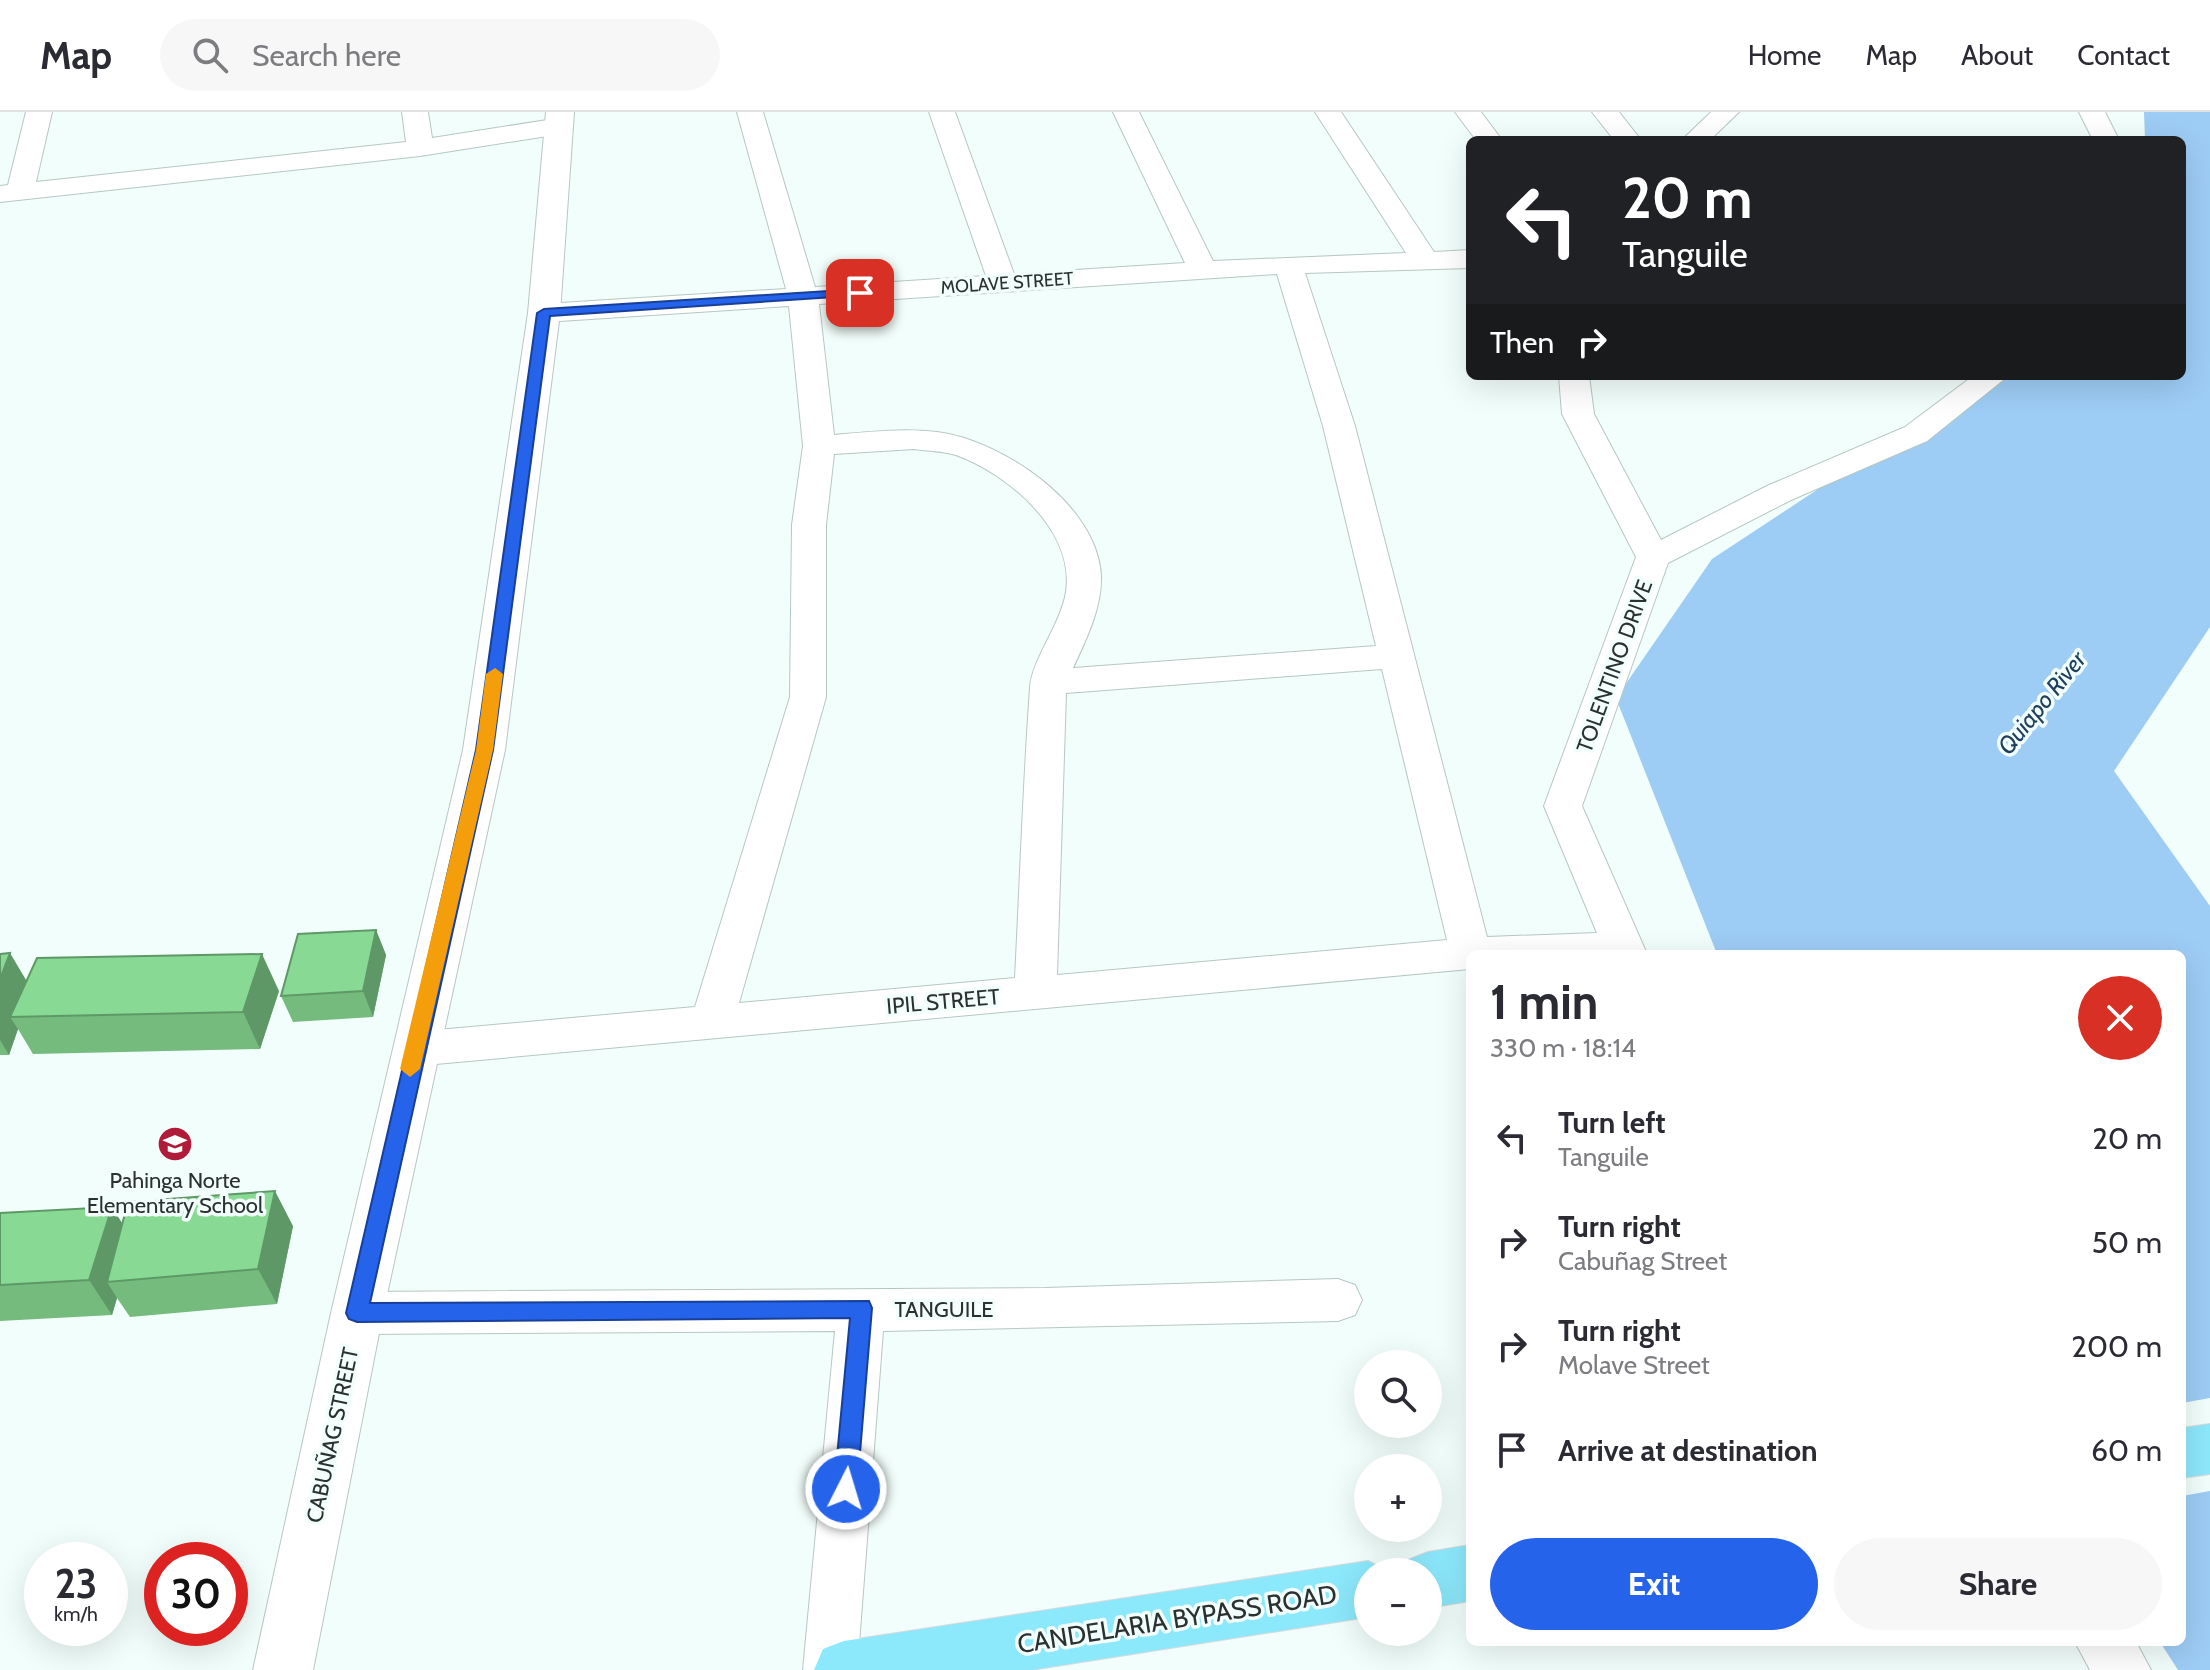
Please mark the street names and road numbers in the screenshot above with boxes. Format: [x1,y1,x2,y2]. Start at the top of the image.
street label: MOLAVE STREET [940,267,1075,299]
street label: TOLENTINO DRIVE [1571,576,1658,756]
street label: IPIL STREET [885,983,1001,1020]
street label: TANGUILE [894,1296,994,1323]
street label: CABUÑAG STREET [301,1345,364,1525]
street label: CANDELARIA BYPASS ROAD [1015,1578,1339,1660]

